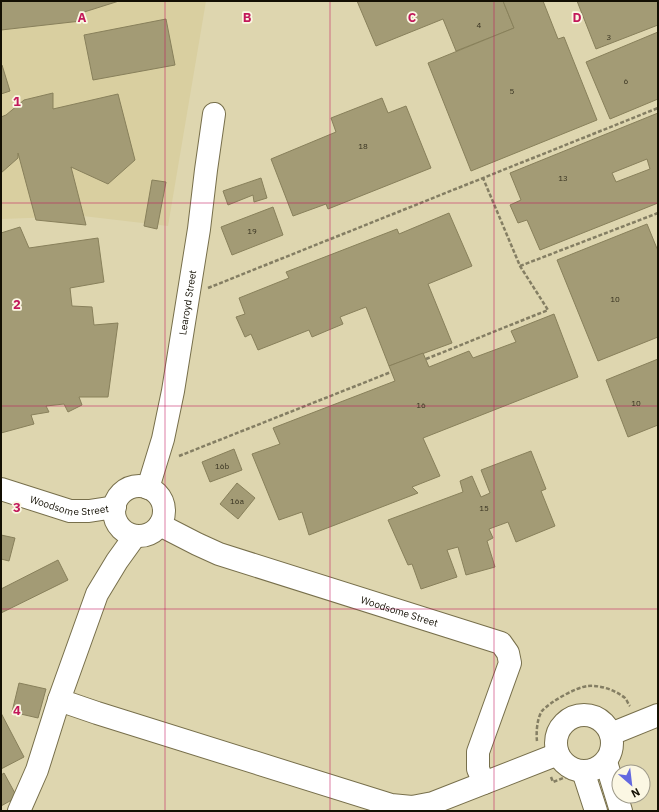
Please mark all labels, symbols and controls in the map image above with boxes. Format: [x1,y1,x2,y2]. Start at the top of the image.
text: A [78,9,87,26]
text: B [243,9,252,26]
text: C [408,9,417,26]
text: D [572,9,582,26]
house number: 4 [477,20,482,30]
house number: 3 [607,32,612,42]
house number: 6 [624,76,629,86]
house number: 5 [510,86,515,96]
text: 1 [13,93,21,110]
house number: 18 [358,141,368,151]
house number: 13 [558,173,568,183]
house number: 19 [247,226,257,236]
street label: Learoyd Street [176,269,199,336]
house number: 10 [610,294,620,304]
text: 2 [13,296,21,313]
house number: 10 [631,398,641,408]
house number: 16 [416,400,426,410]
house number: 16b [215,461,229,471]
street label: Woodsome Street [28,492,110,518]
house number: 16a [230,496,245,506]
text: 3 [13,499,21,516]
house number: 15 [479,503,489,513]
street label: Woodsome Street [359,593,440,629]
text: 4 [13,702,21,719]
north arrow [611,764,651,804]
text: N [629,785,642,801]

